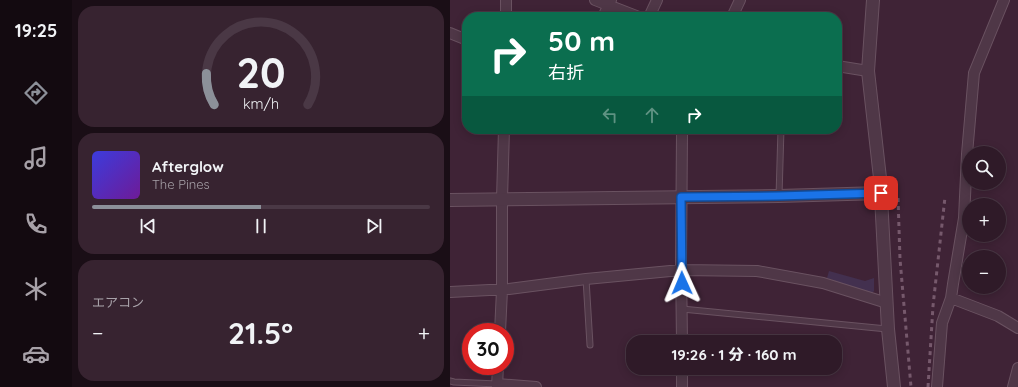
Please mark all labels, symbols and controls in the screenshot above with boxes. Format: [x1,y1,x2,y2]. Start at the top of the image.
text: 19:25 [15,19,57,42]
text: 50 m [548,23,615,58]
icon: right [482,28,534,80]
text: 20 [236,45,286,97]
text: 右折 [548,61,584,84]
icon: directions [22,79,50,107]
text: km/h [243,94,279,112]
icon: left [599,104,621,126]
icon: ahead [641,104,663,126]
icon: right [683,104,705,126]
icon: music [22,144,50,172]
map controls [962,146,1006,294]
button: search [962,146,1006,190]
text: Afterglow [152,157,224,176]
text: The Pines [152,176,210,192]
pin [864,176,898,210]
icon: arrive [870,182,892,204]
button: + [962,198,1006,242]
icon: phone [22,210,50,238]
icon: previous [137,215,159,237]
icon: pause [250,215,272,237]
icon: next [363,215,385,237]
button: − [962,250,1006,294]
position arrow [661,262,703,304]
icon: climate [22,275,50,303]
text: エアコン [92,294,144,310]
text: 21.5° [228,314,293,352]
text: − [92,319,103,347]
text: + [418,319,430,347]
speed limit sign: 30 [462,323,514,375]
icon: car [22,340,50,368]
text: 19:26 · 1 分 · 160 m [671,345,797,364]

